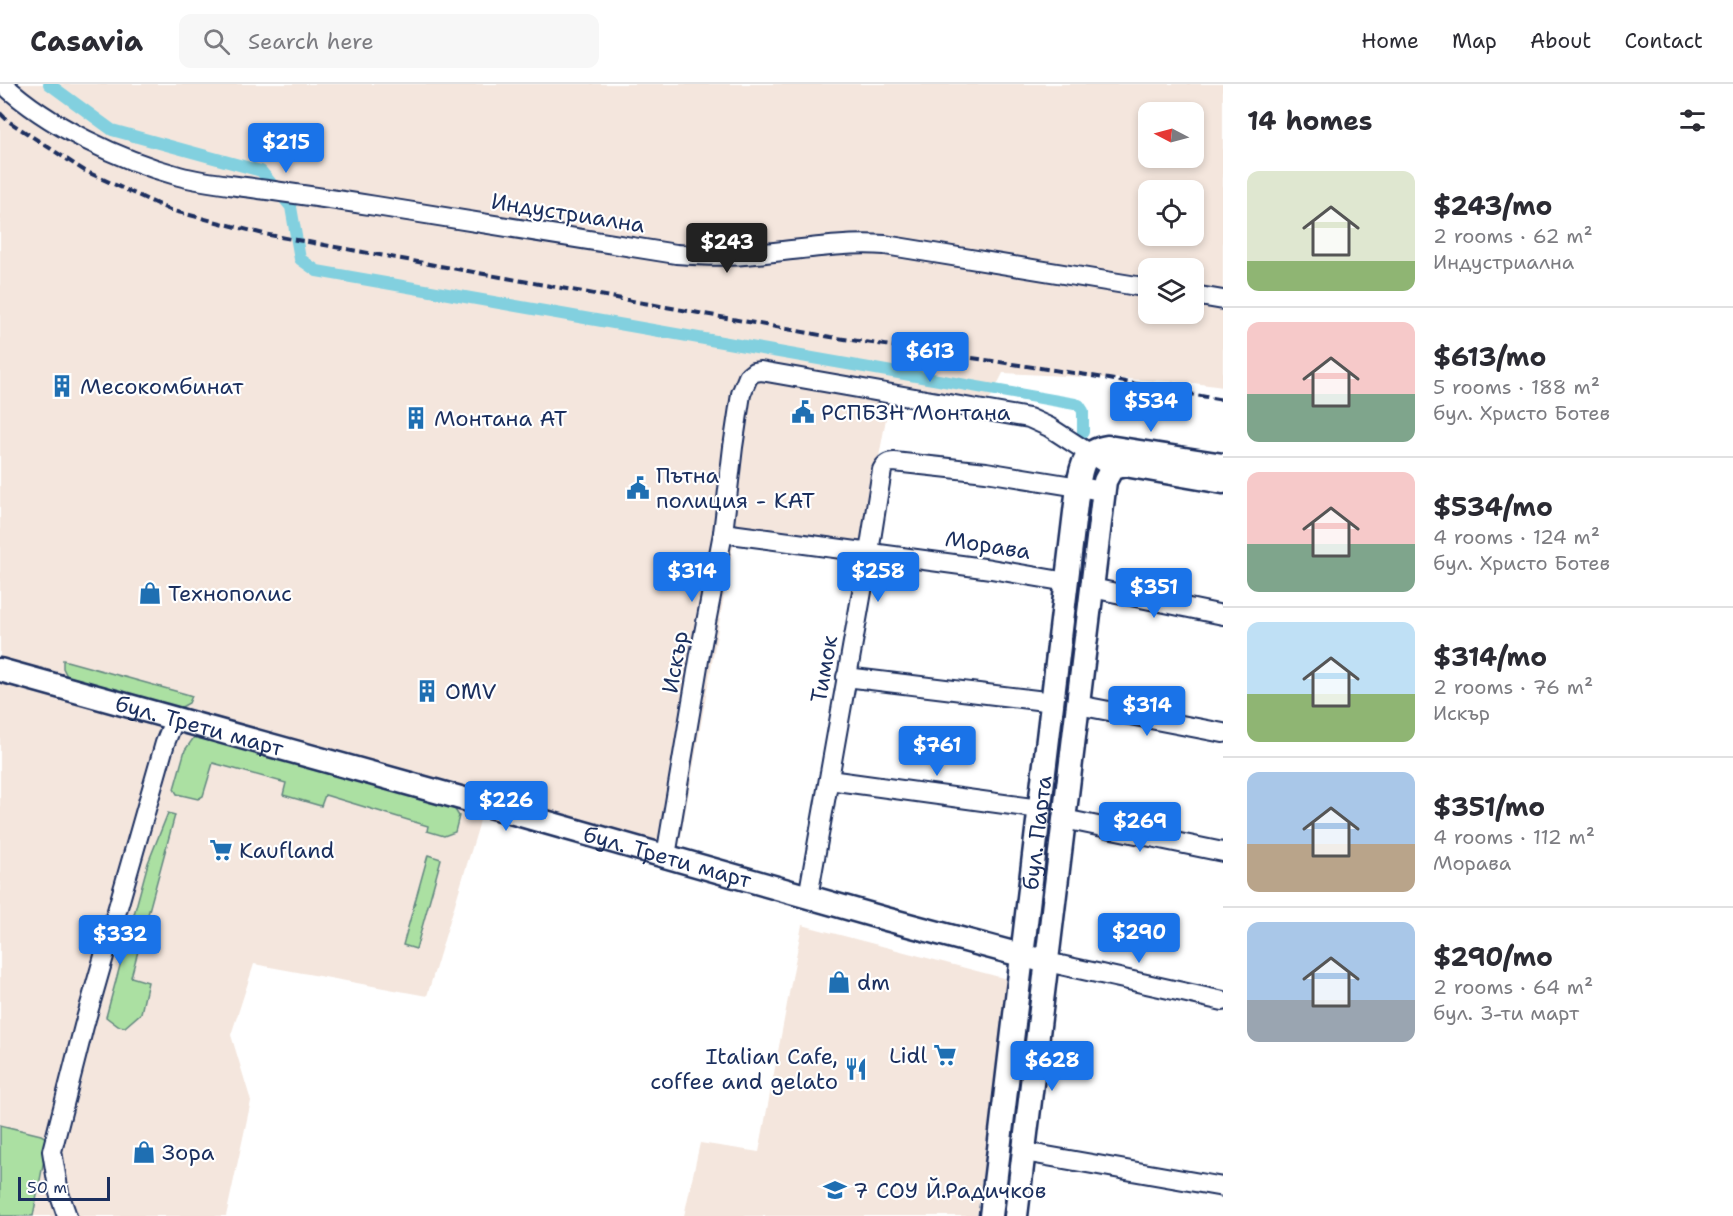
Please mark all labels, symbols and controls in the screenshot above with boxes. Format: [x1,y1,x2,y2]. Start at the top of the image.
search box [179,14,599,68]
text: Casavia [30,22,143,60]
icon: search [200,25,233,58]
text: Search here [248,27,374,56]
text: Home [1361,27,1419,55]
text: Map [1452,27,1497,55]
text: About [1530,27,1591,55]
text: Contact [1624,27,1703,55]
north arrow [1138,102,1204,168]
map controls [1138,102,1204,324]
text: 14 homes [1247,103,1373,138]
icon: filters [1676,104,1709,137]
pin: $215 [250,123,322,174]
text: $215 [262,129,310,155]
button: locate [1138,180,1204,246]
street label: Индустриална [489,187,647,240]
text: $243/mo [1433,188,1552,223]
icon: home [1295,195,1367,267]
pin: $243 [691,223,763,274]
text: 2 rooms · 62 m² [1433,223,1593,249]
text: $243 [700,229,754,255]
text: Индустриална [1433,249,1574,275]
button: layers [1138,258,1204,324]
pin: $613 [894,332,966,383]
text: $613 [906,338,954,364]
text: $613/mo [1433,339,1546,374]
icon: home [1295,346,1367,418]
place label: Месокомбинат [80,372,244,401]
building icon: Месокомбинат [49,373,75,399]
text: 5 rooms · 188 m² [1433,374,1600,400]
pin: $534 [1115,382,1187,433]
text: $534 [1124,388,1178,414]
place label: РСПБЗН Монтана [821,398,1011,427]
public building icon: РСПБЗН Монтана [790,399,816,425]
text: бул. Христо Ботев [1433,400,1610,426]
place label: Монтана АТ [434,404,568,433]
building icon: Монтана АТ [403,405,429,431]
place label: Пътна полиция - КАТ [656,461,816,515]
public building icon: Пътна полиция - КАТ [625,475,651,501]
text: $534/mo [1433,489,1553,524]
icon: home [1295,496,1367,568]
street label: Морава [943,524,1033,566]
text: 4 rooms · 124 m² [1433,524,1600,550]
text: бул. Христо Ботев [1433,550,1610,576]
pin: $314 [656,552,728,603]
pin: $258 [842,552,914,603]
text: $314 [667,558,717,584]
text: $258 [851,558,905,584]
pin: $351 [1118,568,1190,619]
text: $351 [1130,574,1178,600]
place label: Технополис [168,579,292,608]
shop icon: Технополис [137,580,163,606]
street label: Искър [655,629,695,695]
street label: Тимок [804,633,844,705]
text: $314/mo [1433,639,1547,674]
icon: home [1295,646,1367,718]
text: 2 rooms · 76 m² [1433,674,1593,700]
place label: OMV [445,677,496,706]
building icon: OMV [414,678,440,704]
pin: $314 [1111,686,1183,737]
street label: бул. Трети март [112,688,288,763]
text: $314 [1122,692,1172,718]
text: Искър [1433,700,1490,726]
pin: $761 [901,726,973,777]
text: $761 [913,732,961,758]
street label: бул. Парта [1016,773,1058,892]
pin: $226 [470,781,542,832]
text: $226 [479,787,533,813]
text: $351/mo [1433,789,1545,824]
icon: home [1295,796,1367,868]
pin: $269 [1104,802,1176,853]
text: $269 [1113,808,1167,834]
street label: бул. Трети март [580,819,755,895]
text: 4 rooms · 112 m² [1433,824,1595,850]
place label: Kaufland [239,836,335,865]
supermarket icon: Kaufland [208,837,234,863]
text: Морава [1433,850,1511,876]
pin: $290 [1103,913,1175,964]
pin: $332 [84,915,156,966]
text: $290 [1112,919,1166,945]
text: $332 [93,921,147,947]
text: $290/mo [1433,939,1553,974]
icon: home [1295,946,1367,1018]
place label: dm [857,968,890,997]
shop icon: dm [826,969,852,995]
text: 2 rooms · 64 m² [1433,974,1593,1000]
text: бул. 3-ти март [1433,1000,1579,1026]
place label: Lidl [889,1041,927,1070]
pin: $628 [1016,1041,1088,1092]
place label: Italian Cafe, coffee and gelato [650,1042,838,1096]
supermarket icon: Lidl [932,1042,958,1068]
text: $628 [1025,1047,1079,1073]
restaurant icon: Italian Cafe, coffee and gelato [843,1056,869,1082]
place label: Зора [162,1138,215,1167]
shop icon: Зора [131,1139,157,1165]
scale bar [18,1174,110,1202]
place label: 7 СОУ Й.Радичков [853,1176,1046,1205]
text: 50 m [27,1177,67,1198]
school or university icon: 7 СОУ Й.Радичков [822,1177,848,1203]

